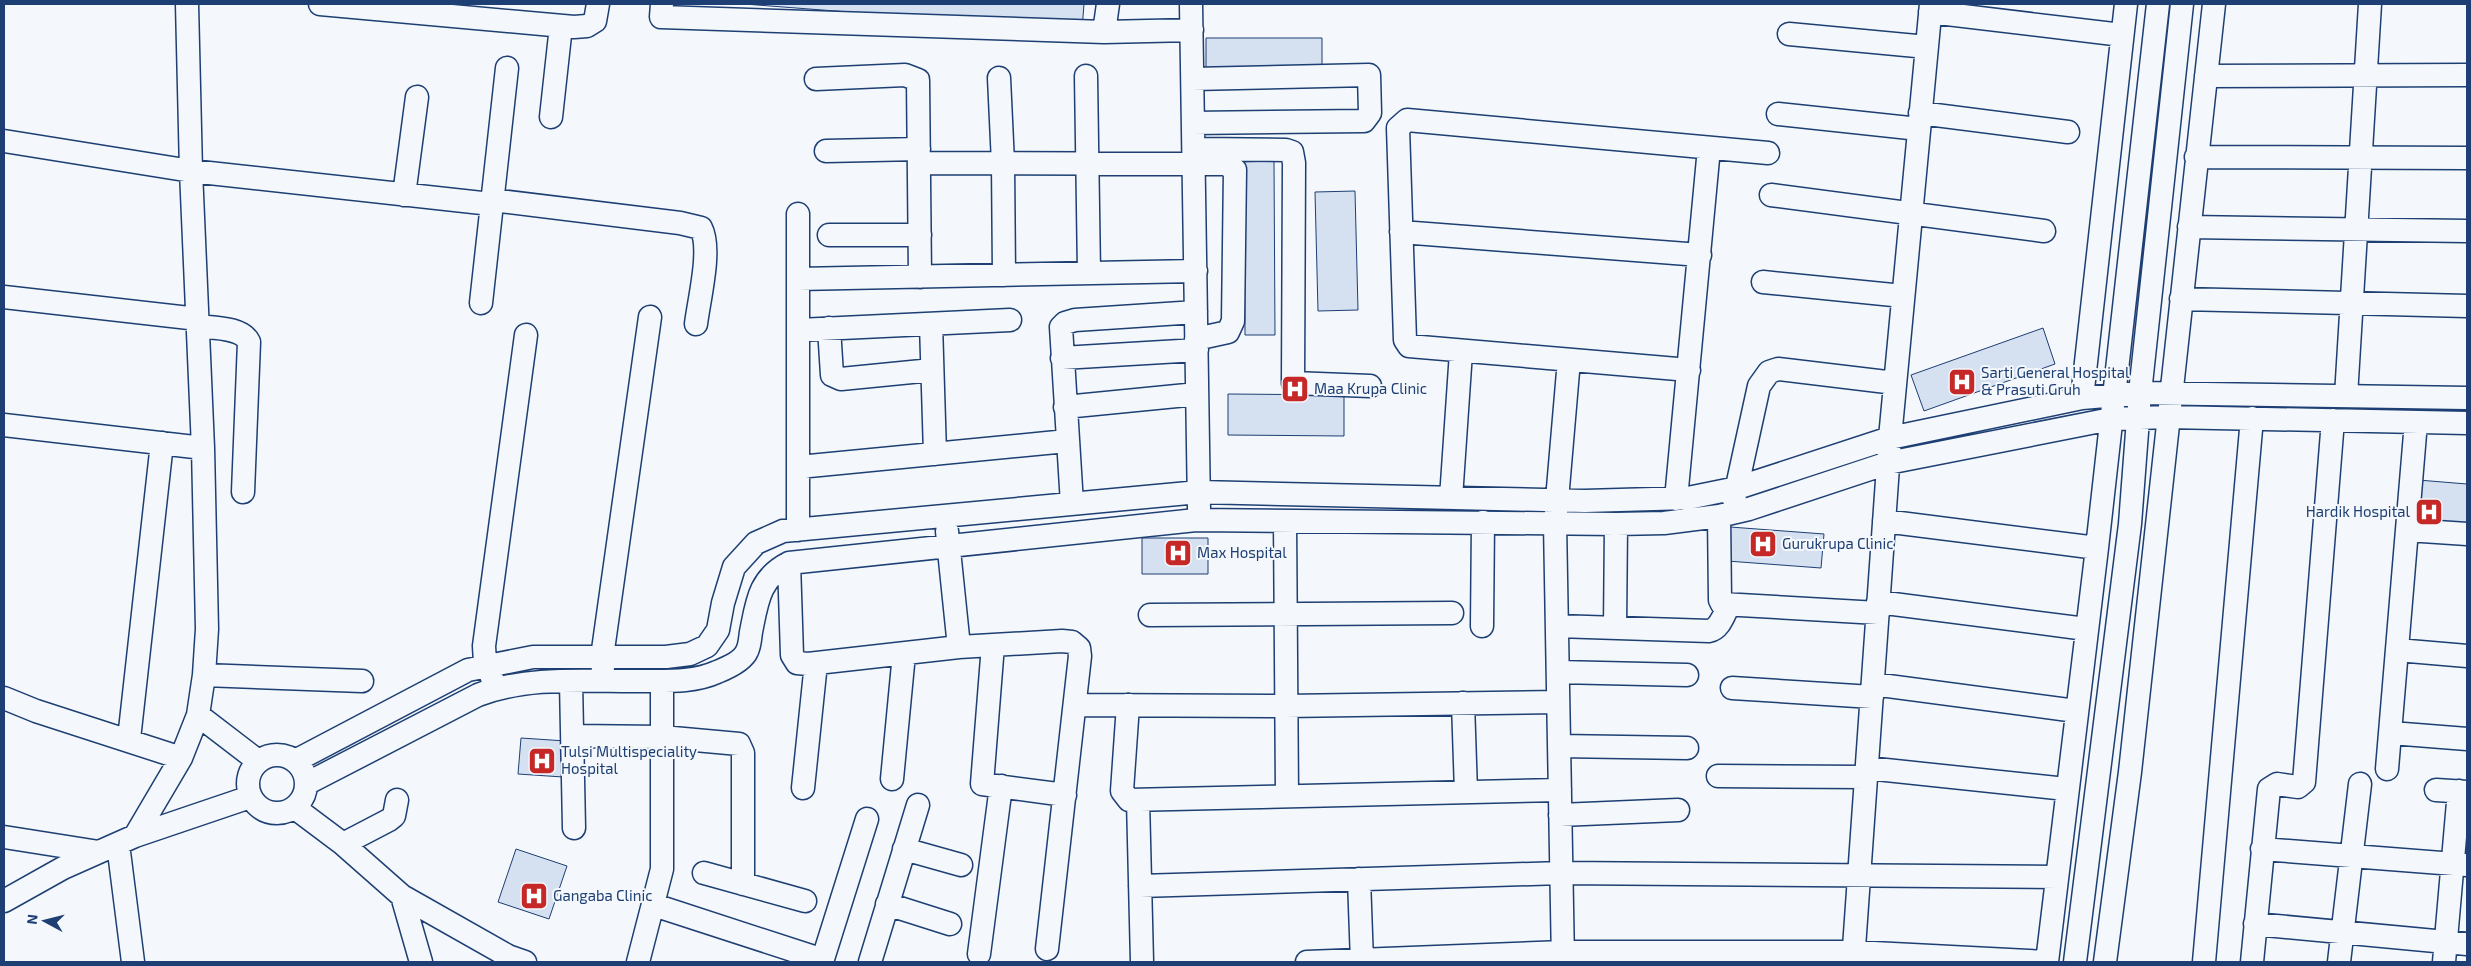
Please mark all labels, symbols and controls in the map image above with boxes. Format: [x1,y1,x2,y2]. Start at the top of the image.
place label: Sarti General Hospital & Prasuti Gruh [1981,363,2130,398]
hospital icon: Sarti General Hospital & Prasuti Gruh [1947,367,1977,397]
hospital icon: Maa Krupa Clinic [1280,374,1310,404]
place label: Maa Krupa Clinic [1314,379,1427,397]
hospital icon: Hardik Hospital [2414,497,2444,527]
place label: Hardik Hospital [2306,502,2411,520]
hospital icon: Gurukrupa Clinic [1748,529,1778,559]
place label: Gurukrupa Clinic [1782,534,1894,552]
hospital icon: Max Hospital [1163,538,1193,568]
place label: Max Hospital [1197,543,1287,561]
place label: Tulsi Multispeciality Hospital [561,742,697,777]
hospital icon: Tulsi Multispeciality Hospital [527,746,557,776]
hospital icon: Gangaba Clinic [519,881,549,911]
place label: Gangaba Clinic [553,886,653,904]
north arrow [20,896,70,946]
text: N [23,913,41,925]

